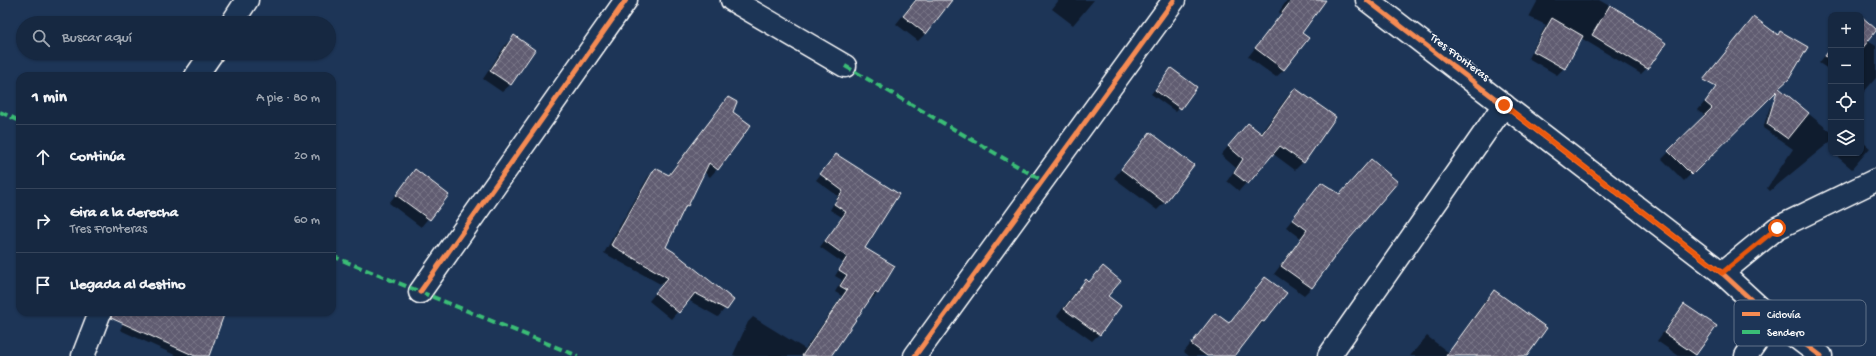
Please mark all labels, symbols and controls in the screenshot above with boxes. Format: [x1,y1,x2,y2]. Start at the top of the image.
map controls [1828,12,1864,156]
button: + [1828,12,1864,48]
search box [16,16,336,60]
icon: search [30,27,52,49]
text: Buscar aquí [62,29,132,47]
street label: Tres Fronteras [1426,30,1492,85]
button: − [1828,48,1864,84]
button: locate [1828,84,1864,120]
text: 1 min [32,88,67,108]
text: A pie · 80 m [256,91,320,106]
route end [1495,96,1513,114]
button: layers [1828,120,1864,156]
icon: ahead [32,146,54,168]
text: Continúa [70,148,125,166]
text: 20 m [294,149,320,164]
text: Gira a la derecha [70,204,178,222]
icon: right [32,210,54,232]
text: 60 m [294,213,320,228]
route start [1768,219,1786,237]
text: Tres Fronteras [70,222,147,237]
icon: arrive [32,274,54,296]
text: Llegada al destino [70,276,186,294]
legend [1734,300,1866,346]
text: Ciclovía [1767,310,1801,322]
text: Sendero [1767,328,1805,340]

